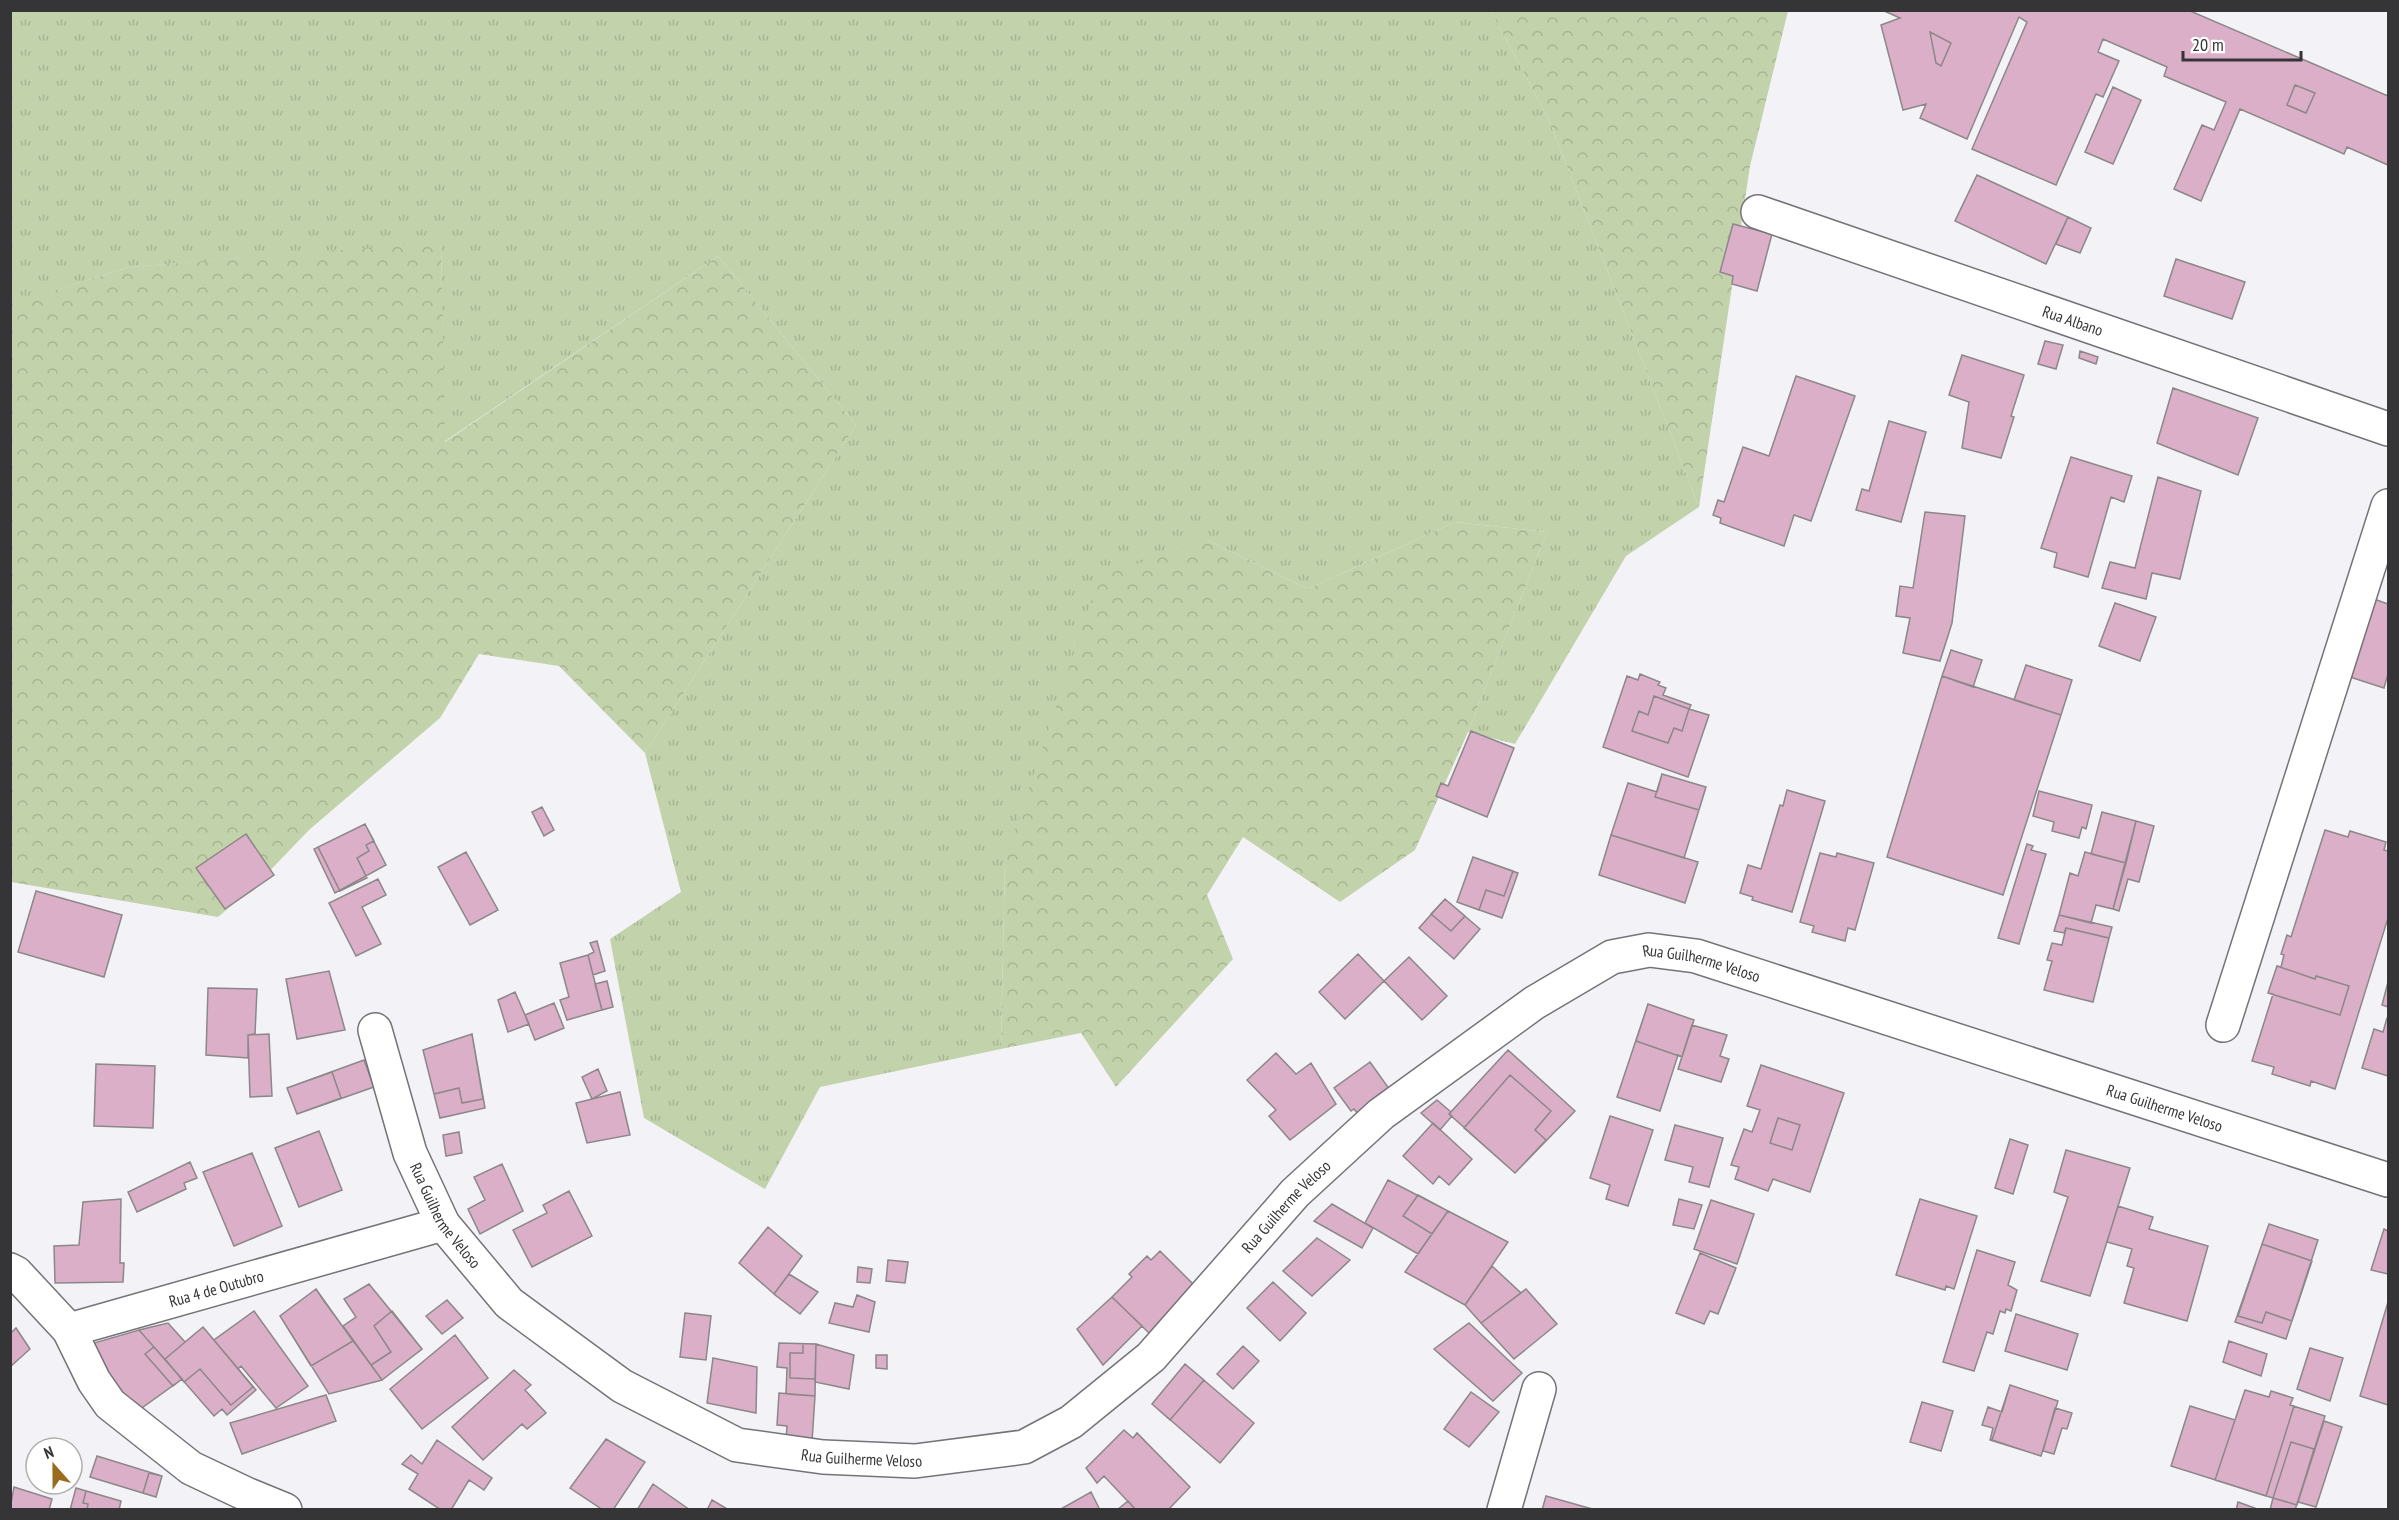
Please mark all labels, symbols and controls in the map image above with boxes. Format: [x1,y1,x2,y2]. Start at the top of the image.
scale bar [2183,24,2302,62]
text: 20 m [2192,33,2224,56]
street label: Rua Albano [2040,301,2106,340]
street label: Rua Guilherme Veloso [1641,940,1763,986]
street label: Rua Guilherme Veloso [2104,1080,2225,1136]
street label: Rua Guilherme Veloso [1237,1156,1335,1257]
street label: Rua Guilherme Veloso [406,1159,485,1272]
street label: Rua 4 de Outubro [167,1265,266,1311]
north arrow [24,1436,84,1496]
text: N [41,1441,56,1463]
street label: Rua Guilherme Veloso [800,1444,923,1471]

